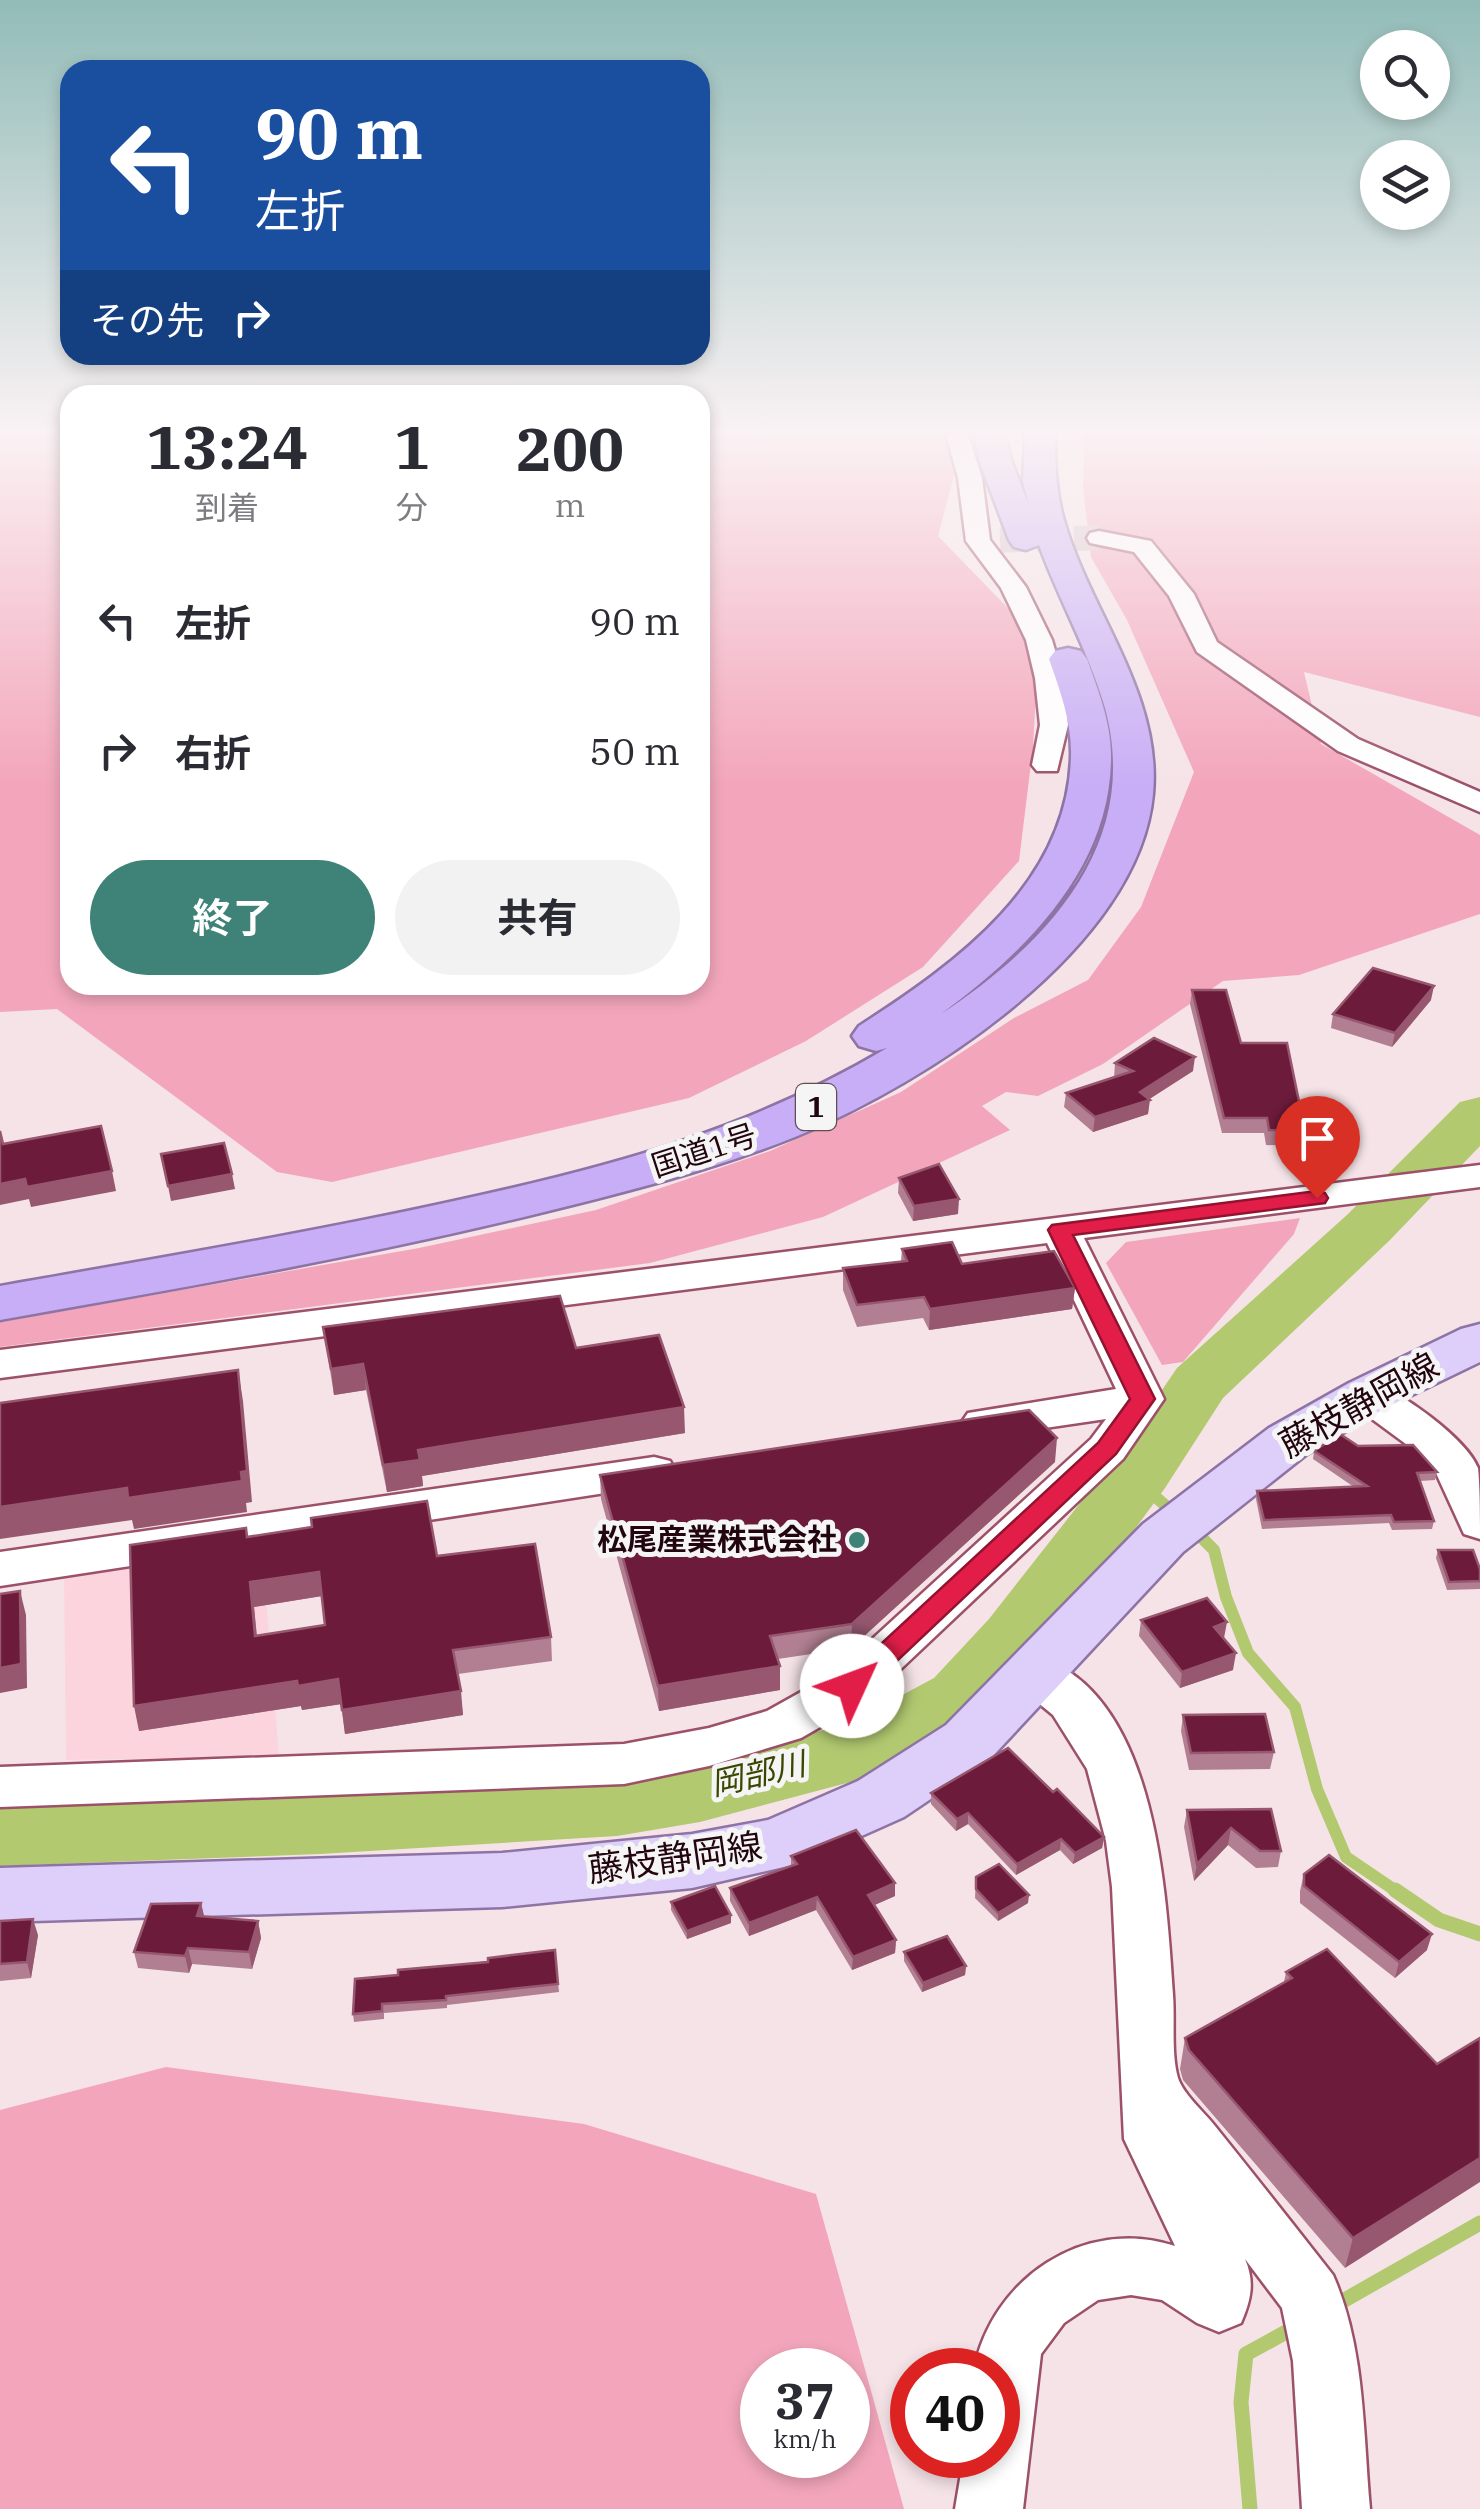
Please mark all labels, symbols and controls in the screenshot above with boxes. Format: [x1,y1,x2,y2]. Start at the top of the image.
map controls [1360,30,1450,230]
button: search [1360,30,1450,120]
text: 90 m [255,87,423,178]
icon: left [90,100,220,230]
button: layers [1360,140,1450,230]
text: 左折 [255,181,345,239]
icon: right [224,290,279,345]
text: その先 [90,295,204,344]
text: 13:24 [146,407,308,486]
text: 1 [394,407,430,486]
text: 200 [516,409,624,488]
text: m [555,484,585,526]
text: 到着 [195,486,259,528]
text: 分 [396,486,428,528]
icon: left [90,593,145,648]
text: 90 m [589,596,680,645]
text: 左折 [175,598,251,647]
icon: right [90,723,145,778]
text: 50 m [589,726,680,775]
text: 右折 [175,728,251,777]
button: 終了 [90,860,375,975]
button: 共有 [395,860,680,975]
road number: 1 [796,1084,836,1130]
pin [1275,1096,1360,1199]
icon: arrive [1290,1111,1345,1166]
street label: 国道1号 [646,1114,761,1185]
street label: 藤枝静岡線 [1271,1342,1446,1467]
place label: 松尾産業株式会社 [597,1519,837,1558]
marker: 松尾産業株式会社 [846,1529,868,1551]
position arrow [800,1634,904,1738]
water label: 岡部川 [706,1741,812,1804]
street label: 藤枝静岡線 [585,1822,765,1892]
speed limit sign: 40 [890,2348,1020,2478]
text: 37 [775,2368,835,2433]
text: km/h [773,2422,837,2455]

